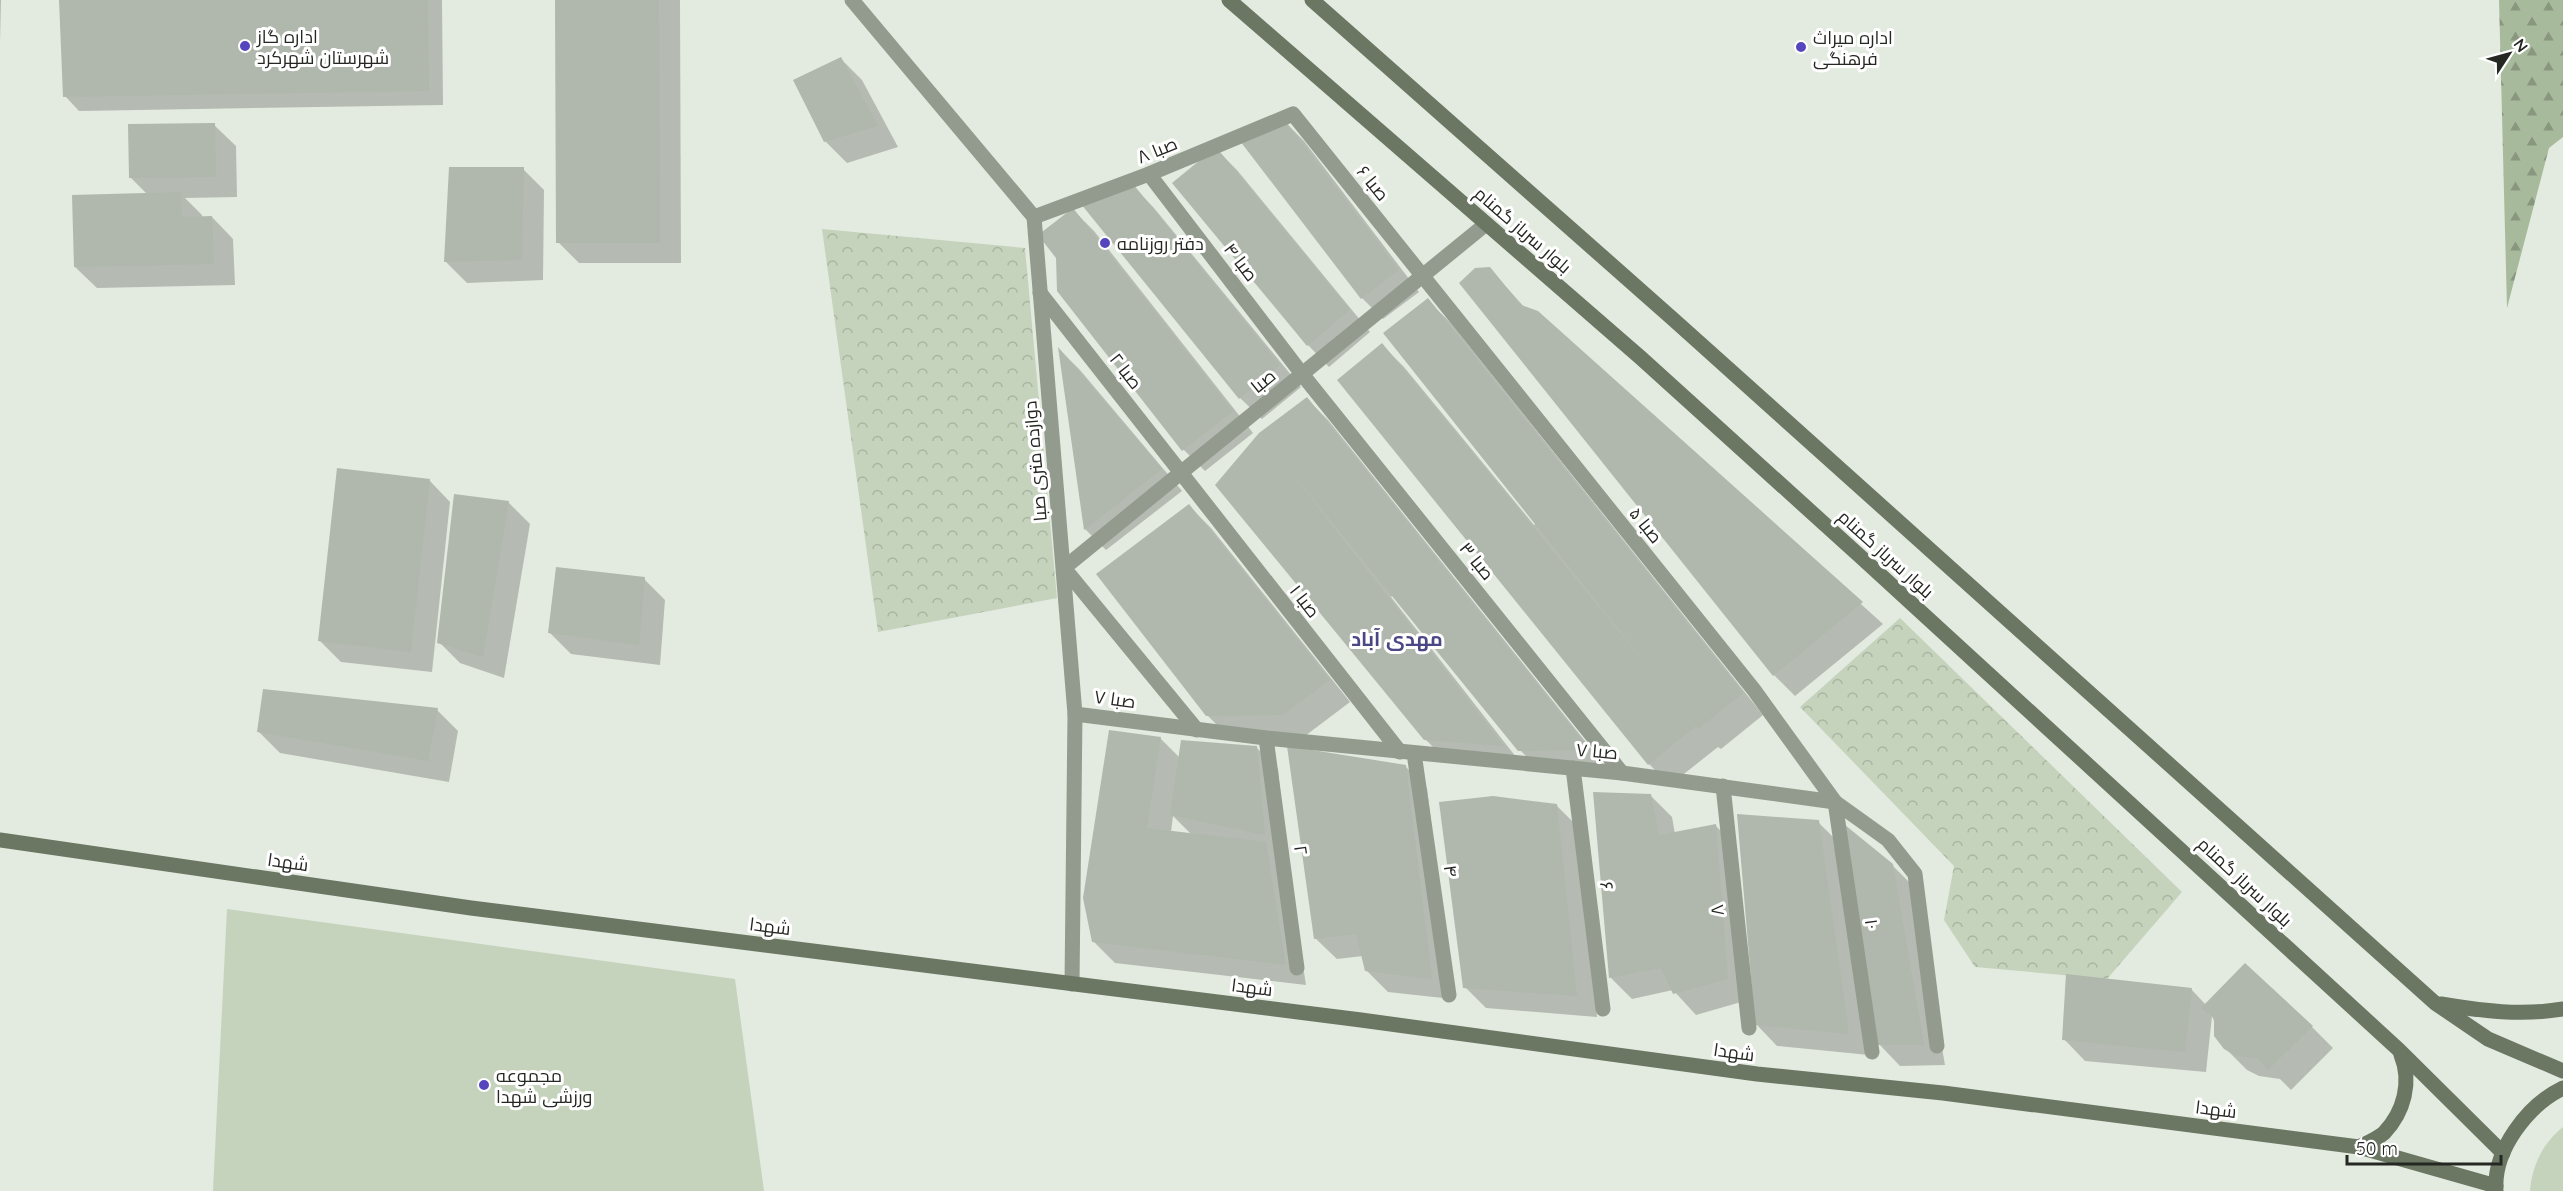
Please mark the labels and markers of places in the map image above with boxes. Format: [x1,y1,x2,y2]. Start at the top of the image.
place label: اداره گاز شهرستان شهرکرد [256,25,389,69]
place label: اداره میراث فرهنگی [1813,26,1893,70]
marker: اداره گاز شهرستان شهرکرد [238,39,252,53]
marker: اداره میراث فرهنگی [1794,40,1808,54]
place label: دفتر روزنامه [1117,232,1204,255]
marker: دفتر روزنامه [1098,236,1112,250]
place label: مجموعه ورزشی شهدا [496,1064,592,1108]
marker: مجموعه ورزشی شهدا [477,1078,491,1092]

